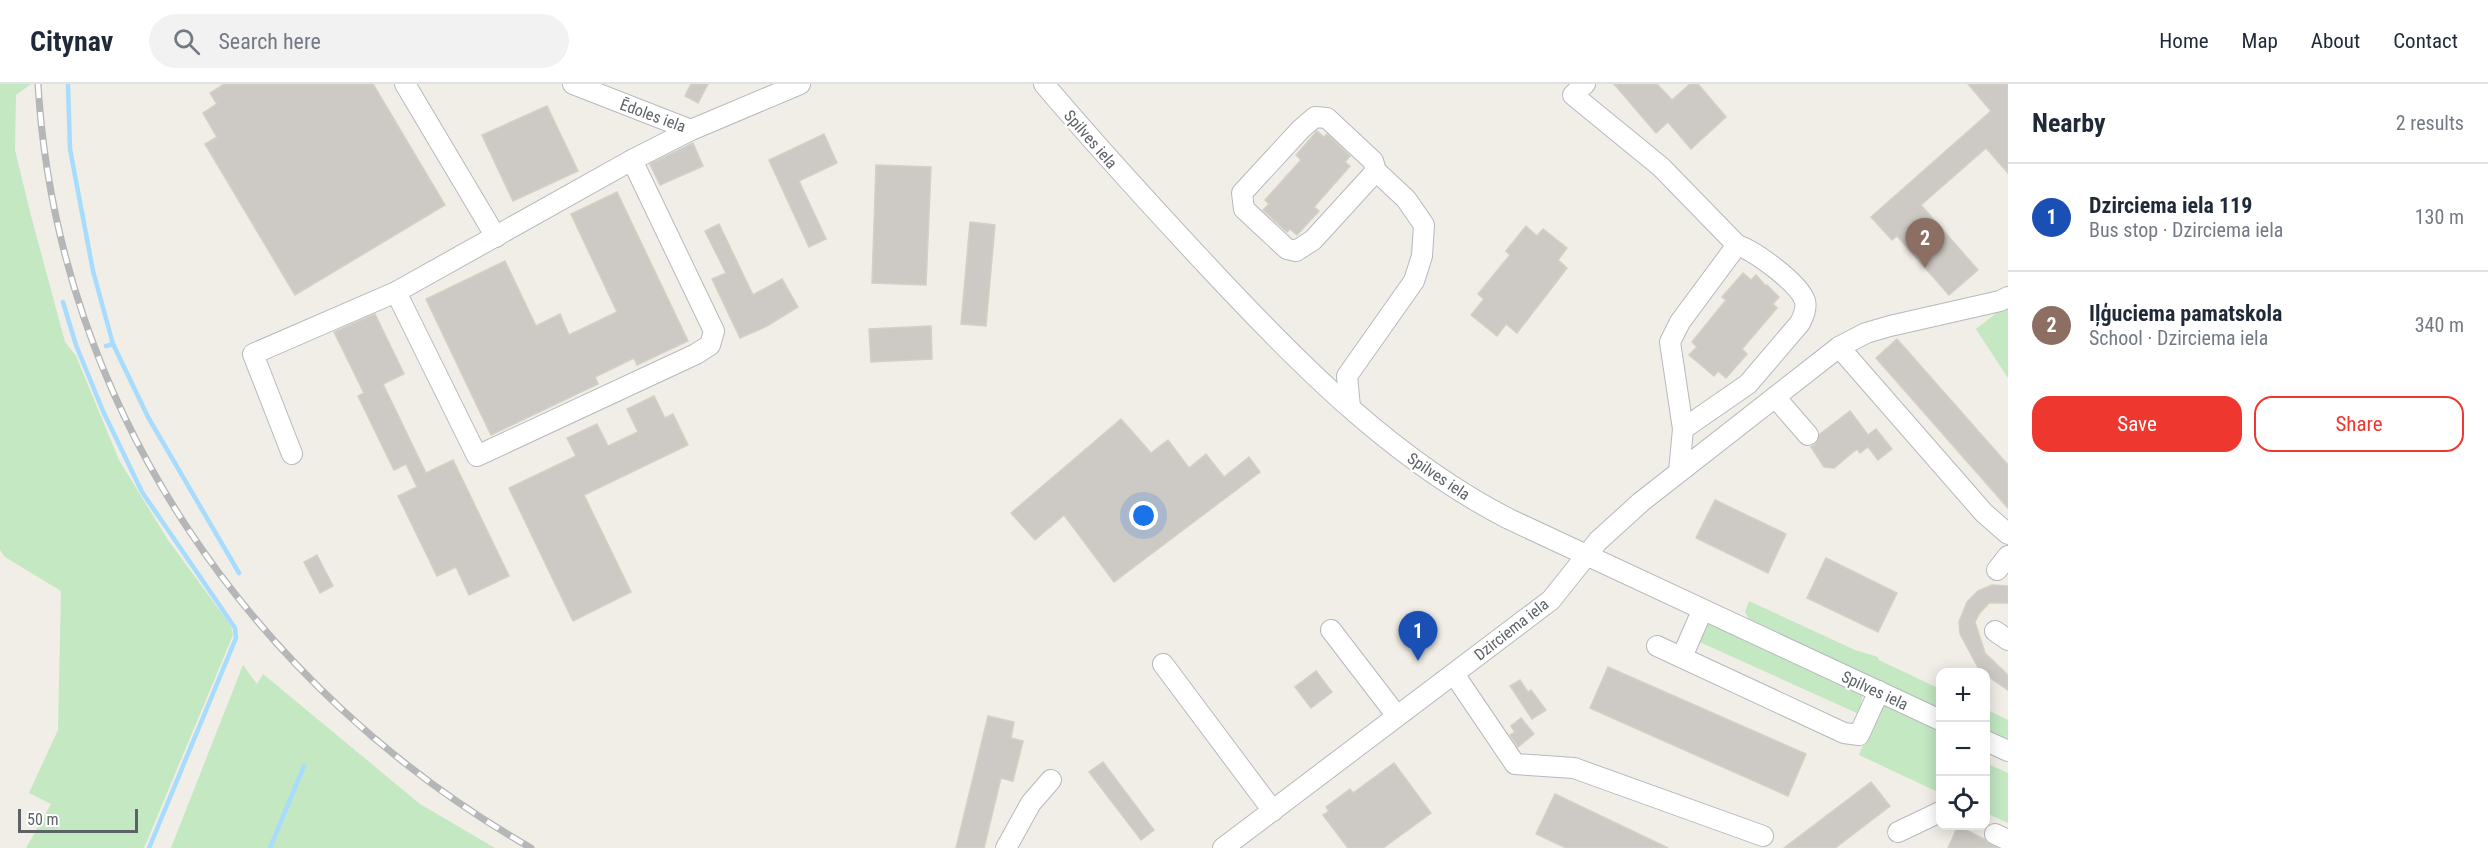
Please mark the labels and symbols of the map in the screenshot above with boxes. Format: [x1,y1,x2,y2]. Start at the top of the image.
street label: Ēdoles iela [617,95,688,136]
street label: Spilves iela [1060,106,1121,172]
pin: 2 [1906,218,1944,268]
street label: Spilves iela [1404,449,1474,504]
your location [1129,501,1158,530]
street label: Dzirciema iela [1470,595,1552,664]
pin: 1 [1398,612,1438,661]
street label: Spilves iela [1838,667,1911,714]
scale bar [18,806,138,834]

